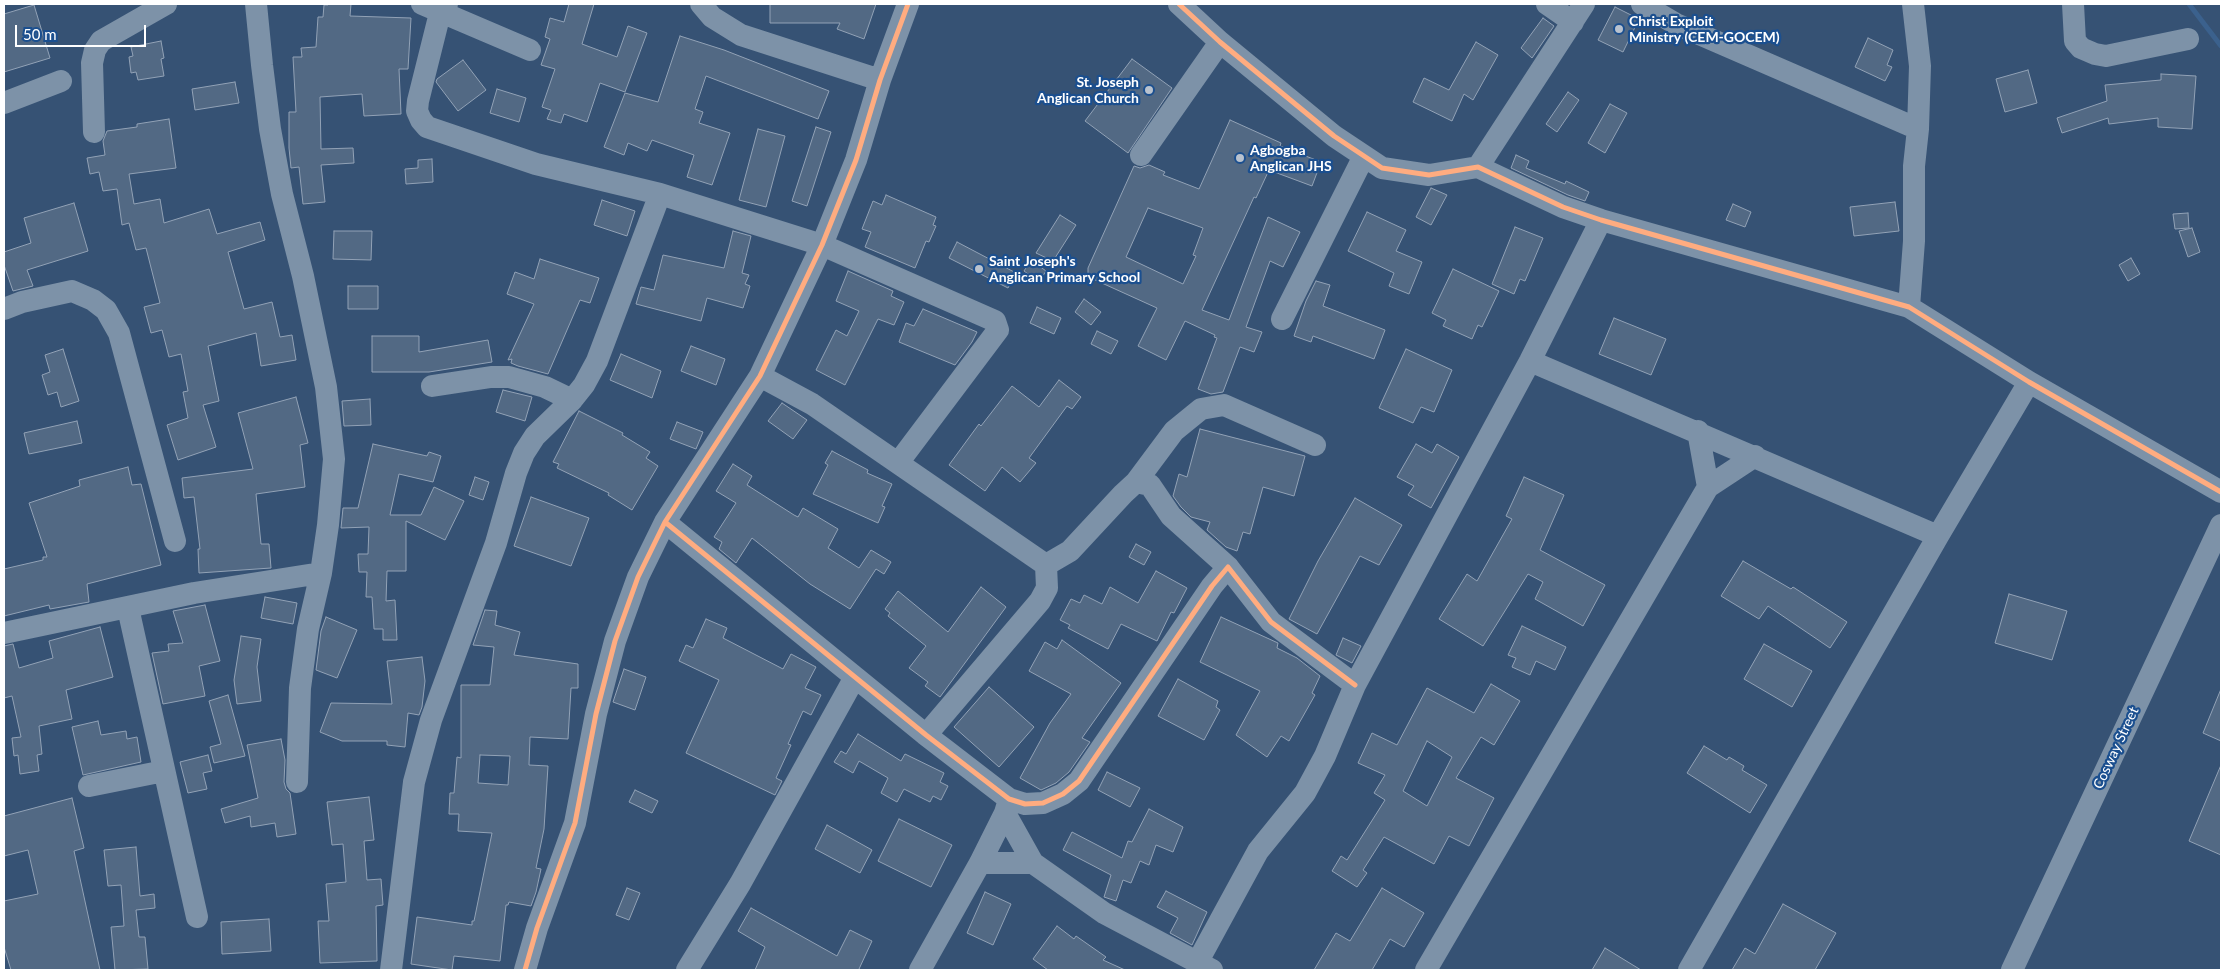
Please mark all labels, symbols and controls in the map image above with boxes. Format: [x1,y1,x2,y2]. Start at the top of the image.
place label: Christ Exploit Ministry (CEM-GOCEM) [1629,13,1780,46]
scale bar [18,15,149,47]
marker: Christ Exploit Ministry (CEM-GOCEM) [1613,23,1625,35]
text: 50 m [23,25,57,43]
place label: St. Joseph Anglican Church [1037,74,1139,106]
marker: St. Joseph Anglican Church [1143,84,1155,96]
place label: Agbogba Anglican JHS [1250,142,1332,174]
marker: Agbogba Anglican JHS [1234,152,1246,164]
place label: Saint Joseph's Anglican Primary School [989,253,1140,286]
marker: Saint Joseph's Anglican Primary School [973,263,985,275]
street label: Cosway Street [2090,704,2142,792]

